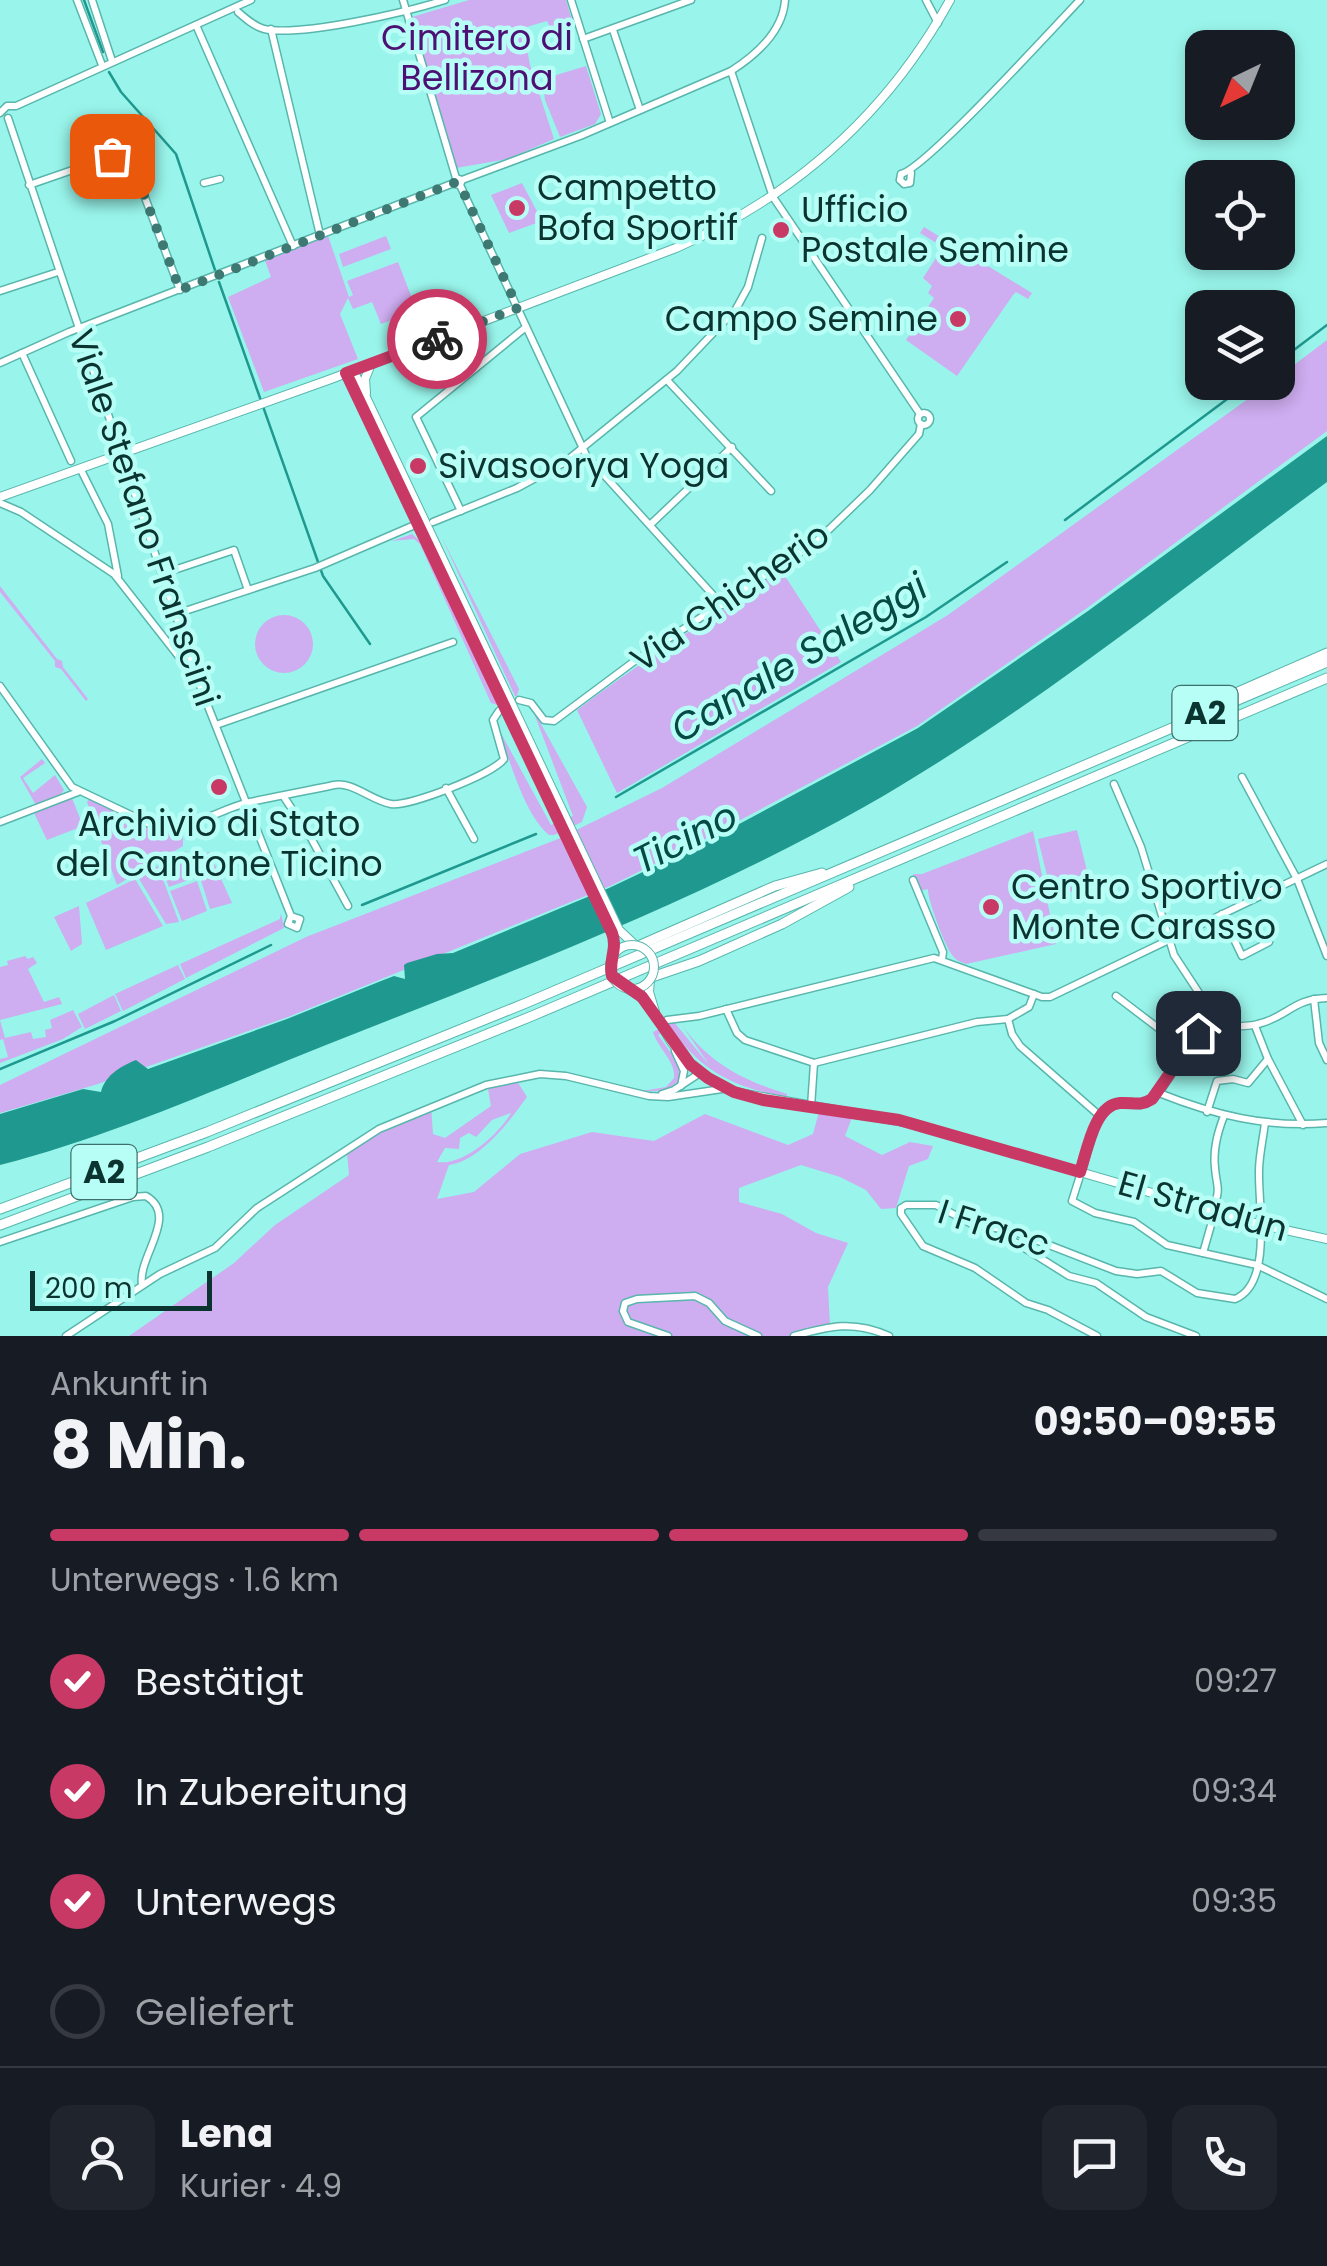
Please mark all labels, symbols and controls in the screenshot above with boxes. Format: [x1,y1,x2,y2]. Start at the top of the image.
park label: Cimitero di Bellizona [381,13,573,102]
north arrow [1185,30,1295,140]
map controls [1185,30,1295,400]
pin [70,114,155,199]
icon: bag [85,129,140,184]
button: locate [1185,160,1295,270]
place label: Campetto Bofa Sportif [537,163,738,252]
place label: Ufficio Postale Semine [801,185,1069,274]
marker: Campetto Bofa Sportif [506,197,528,219]
marker: Ufficio Postale Semine [770,219,792,241]
courier [387,289,487,389]
button: layers [1185,290,1295,400]
place label: Campo Semine [665,294,938,343]
marker: Campo Semine [947,308,969,330]
icon: bike [410,312,465,367]
street label: Viale Stefano Franscini [57,323,232,713]
place label: Sivasoorya Yoga [438,441,729,490]
marker: Sivasoorya Yoga [407,455,429,477]
street label: Via Chicherio [620,510,839,683]
water label: Canale Saleggi [661,560,938,755]
road number: A2 [1172,686,1238,740]
marker: Archivio di Stato del Cantone Ticino [208,776,230,798]
water label: Ticino [623,789,746,886]
place label: Archivio di Stato del Cantone Ticino [55,799,383,888]
place label: Centro Sportivo Monte Carasso [1011,862,1283,951]
marker: Centro Sportivo Monte Carasso [980,896,1002,918]
pin [1156,991,1241,1076]
icon: home [1171,1006,1226,1061]
road number: A2 [72,1145,136,1199]
street label: El Stradún [1113,1158,1294,1253]
street label: I Fracc [932,1186,1056,1269]
scale bar [30,1266,212,1310]
text: 200 m [45,1269,133,1308]
text: Ankunft in [50,1361,209,1406]
text: 09:50–09:55 [1034,1395,1277,1448]
text: 8 Min. [50,1400,247,1491]
text: Unterwegs · 1.6 km [50,1557,339,1602]
icon: check [50,1654,105,1709]
text: Bestätigt [135,1655,304,1708]
text: 09:27 [1194,1658,1277,1703]
icon: check [50,1764,105,1819]
text: In Zubereitung [135,1765,408,1818]
text: 09:34 [1191,1768,1277,1813]
icon: check [50,1874,105,1929]
text: Unterwegs [135,1875,337,1928]
text: 09:35 [1191,1878,1277,1923]
text: Geliefert [135,1985,294,2038]
button: person [50,2105,155,2210]
button: chat [1042,2105,1147,2210]
button: phone [1172,2105,1277,2210]
text: Lena [180,2107,273,2160]
text: Kurier · 4.9 [180,2163,342,2208]

